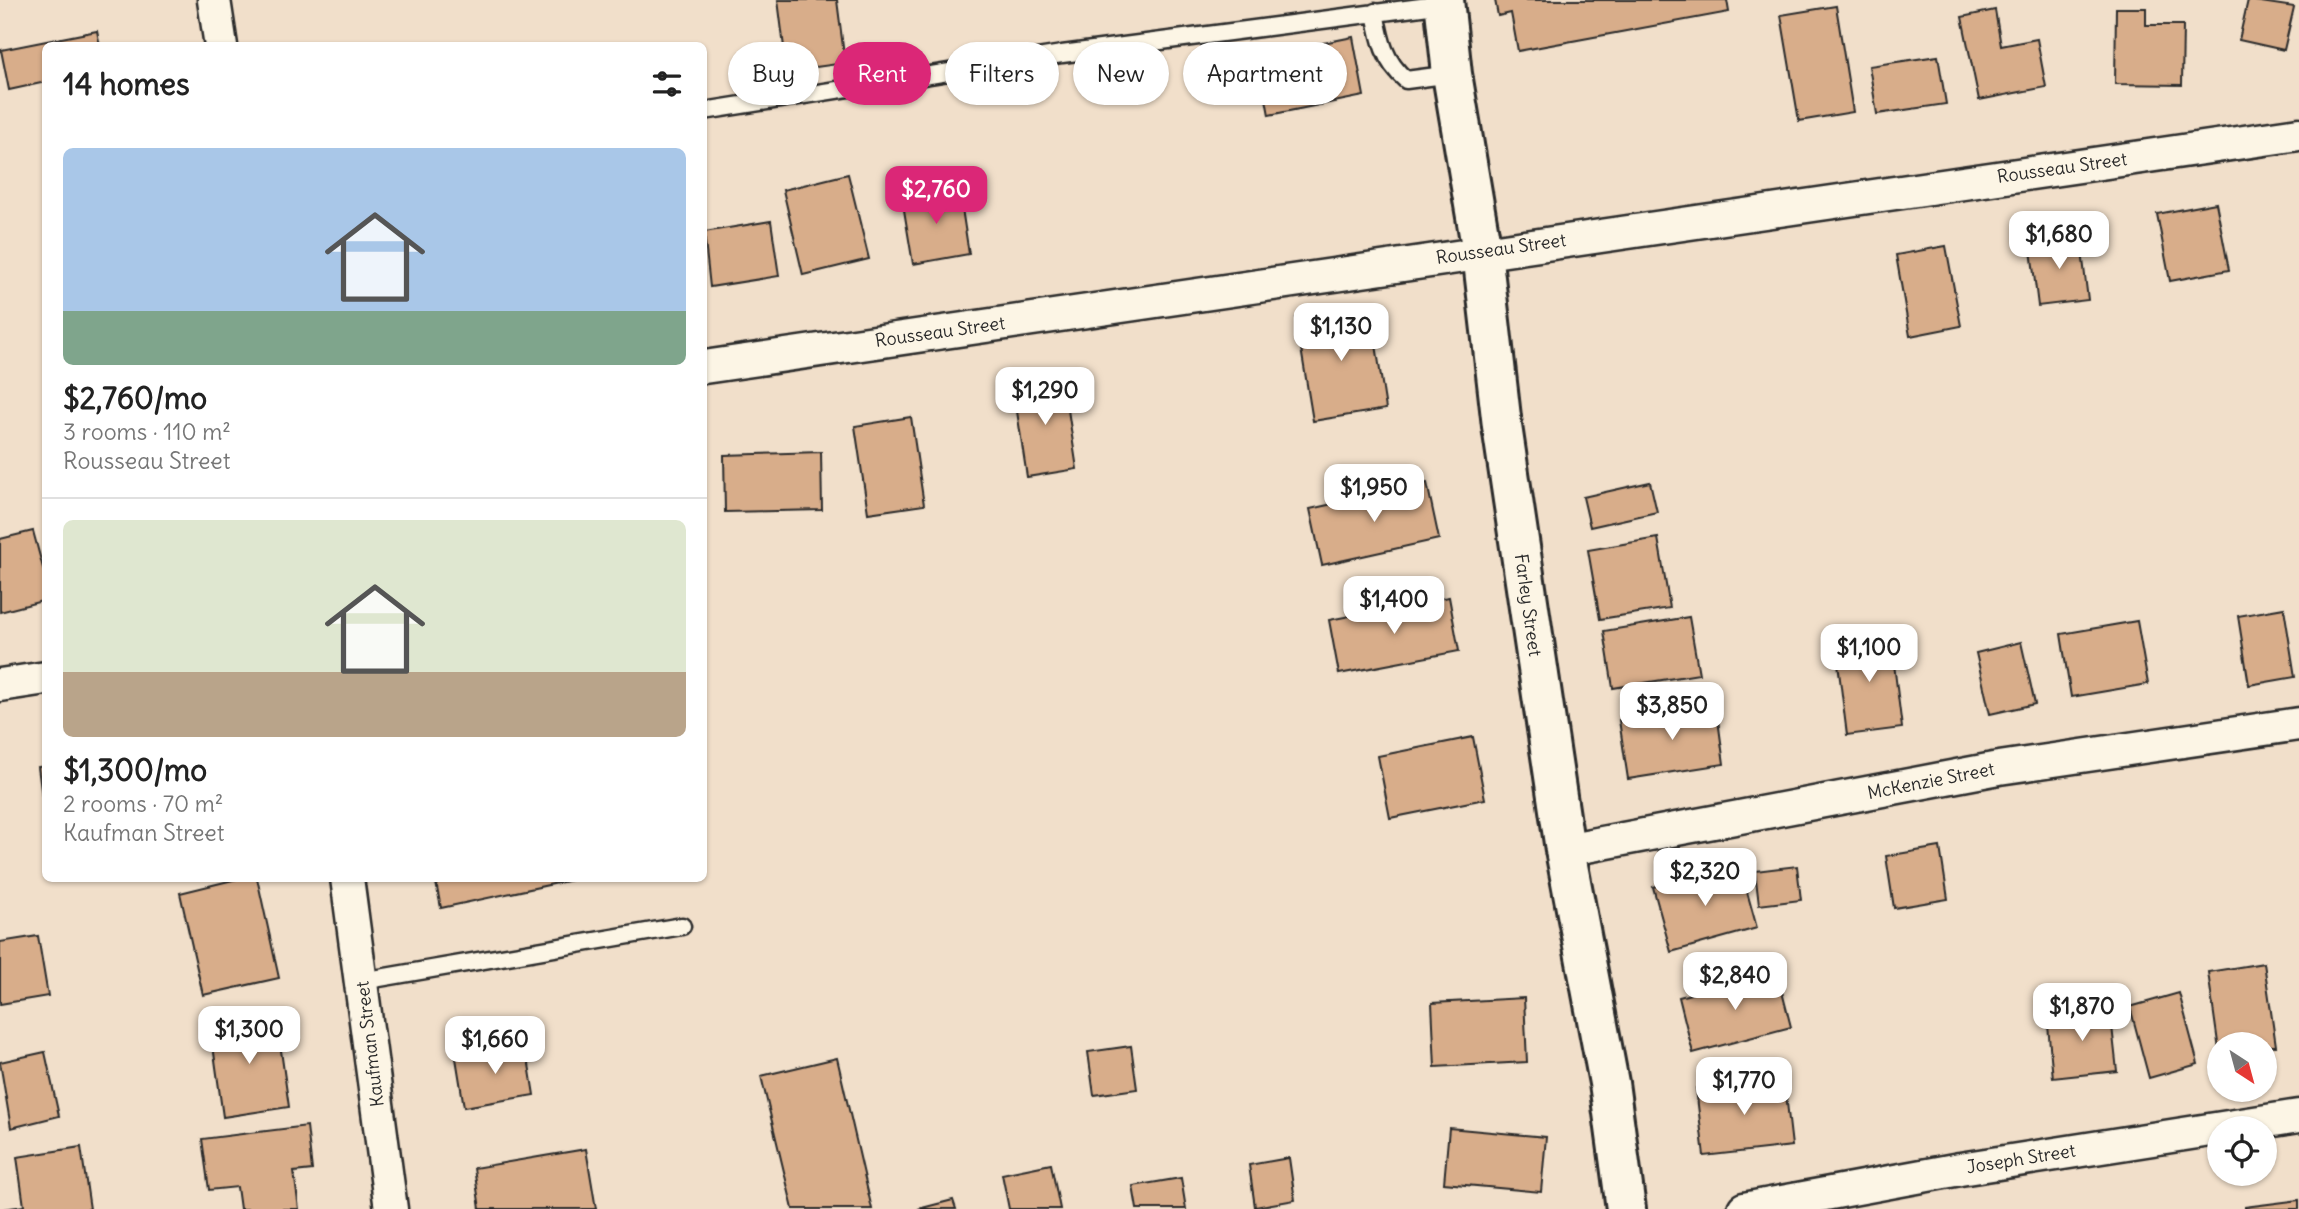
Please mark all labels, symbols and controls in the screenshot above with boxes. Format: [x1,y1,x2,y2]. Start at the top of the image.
chip: Buy [728,42,819,105]
chip: Rent [833,42,931,105]
chip: Filters [945,42,1059,105]
chip: New [1073,42,1169,105]
chip: Apartment [1183,42,1347,105]
text: 14 homes [63,65,190,103]
icon: filters [648,65,686,103]
street label: Rousseau Street [1995,147,2128,188]
pin: $2,760 [879,166,993,226]
text: $2,760 [901,174,971,203]
icon: home [312,194,438,320]
pin: $1,680 [2002,212,2116,271]
text: $1,680 [2025,219,2093,248]
street label: Rousseau Street [1434,228,1567,269]
pin: $1,130 [1284,304,1398,363]
street label: Rousseau Street [873,311,1006,352]
text: $1,130 [1310,311,1372,340]
pin: $1,290 [988,368,1102,427]
text: $1,290 [1011,375,1079,404]
text: $2,760/mo [63,379,207,417]
text: 3 rooms · 110 m² [63,417,231,446]
text: Rousseau Street [63,446,230,475]
pin: $1,950 [1317,464,1431,524]
text: $1,950 [1340,472,1408,501]
street label: Farley Street [1510,552,1547,658]
icon: home [312,566,438,692]
pin: $1,400 [1337,576,1451,636]
text: $1,400 [1359,584,1429,613]
pin: $1,100 [1812,624,1926,684]
text: $1,100 [1837,632,1901,661]
pin: $3,850 [1615,682,1729,742]
text: $3,850 [1636,690,1708,719]
text: $1,300/mo [63,751,207,789]
street label: McKenzie Street [1865,757,1996,804]
text: 2 rooms · 70 m² [63,789,223,818]
text: Kaufman Street [63,818,225,847]
pin: $2,320 [1648,848,1762,908]
text: $2,320 [1670,856,1740,885]
pin: $2,840 [1678,953,1792,1012]
text: $2,840 [1699,960,1771,989]
street label: Kaufman Street [350,980,389,1108]
pin: $1,870 [2025,984,2139,1043]
text: $1,870 [2049,991,2115,1020]
pin: $1,300 [192,1006,306,1066]
text: $1,300 [214,1014,284,1043]
pin: $1,660 [438,1016,552,1076]
text: $1,660 [461,1024,529,1053]
north arrow [2207,1032,2277,1102]
map controls [2207,1032,2277,1186]
pin: $1,770 [1687,1058,1801,1117]
text: $1,770 [1712,1065,1776,1094]
button: locate [2207,1116,2277,1186]
street label: Joseph Street [1965,1139,2077,1178]

